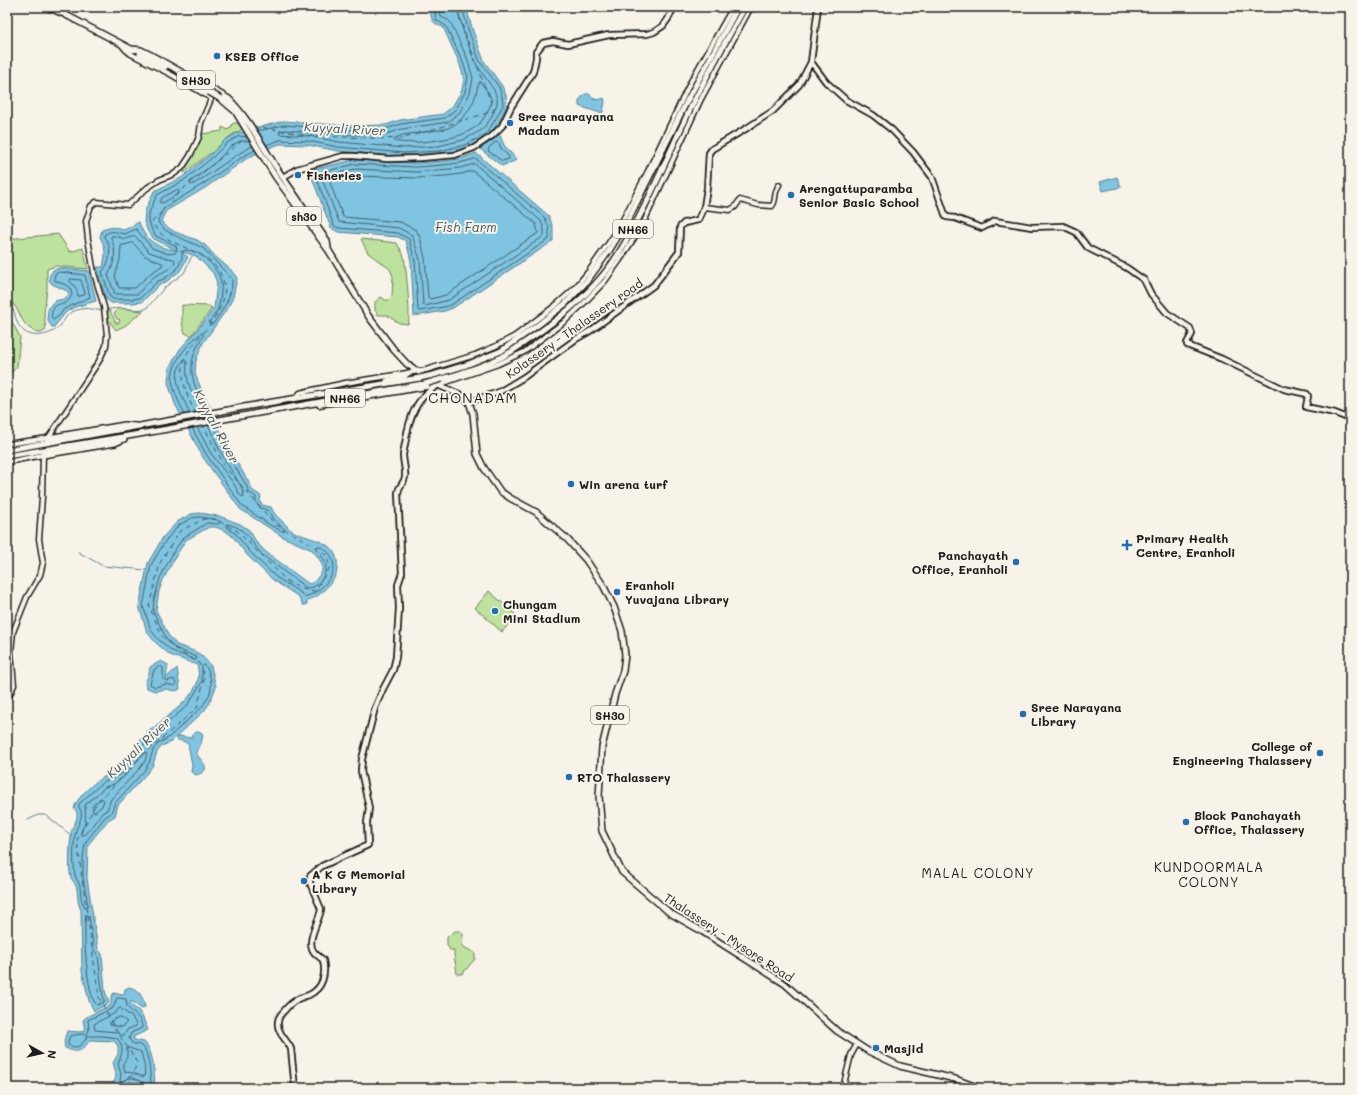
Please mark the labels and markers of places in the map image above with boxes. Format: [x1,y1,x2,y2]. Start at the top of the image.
place label: KSEB Office [225,48,299,64]
marker: KSEB Office [212,51,222,61]
place label: Sree naarayana Madam [518,108,614,138]
marker: Sree naarayana Madam [505,118,515,128]
place label: Fisheries [306,167,361,183]
marker: Fisheries [293,170,303,180]
place label: Arengattuparamba Senior Basic School [799,180,919,210]
marker: Arengattuparamba Senior Basic School [786,190,796,200]
place label: Win arena turf [579,476,668,492]
marker: Win arena turf [566,479,576,489]
place label: Primary Health Centre, Eranholi [1136,530,1235,560]
marker: Primary Health Centre, Eranholi [1121,539,1133,551]
place label: Panchayath Office, Eranholi [912,547,1008,577]
marker: Panchayath Office, Eranholi [1011,557,1021,567]
place label: Eranholi Yuvajana Library [625,577,730,607]
marker: Eranholi Yuvajana Library [612,587,622,597]
place label: Chungam Mini Stadium [503,596,580,626]
marker: Chungam Mini Stadium [490,606,500,616]
place label: Sree Narayana Library [1031,699,1122,729]
marker: Sree Narayana Library [1018,709,1028,719]
place label: College of Engineering Thalassery [1172,738,1313,768]
marker: College of Engineering Thalassery [1315,748,1325,758]
place label: RTO Thalassery [577,769,671,785]
marker: RTO Thalassery [564,772,574,782]
place label: Block Panchayath Office, Thalassery [1194,807,1305,837]
marker: Block Panchayath Office, Thalassery [1181,817,1191,827]
place label: A K G Memorial Library [312,866,405,896]
marker: A K G Memorial Library [299,876,309,886]
place label: Masjid [884,1040,924,1056]
marker: Masjid [871,1043,881,1053]

